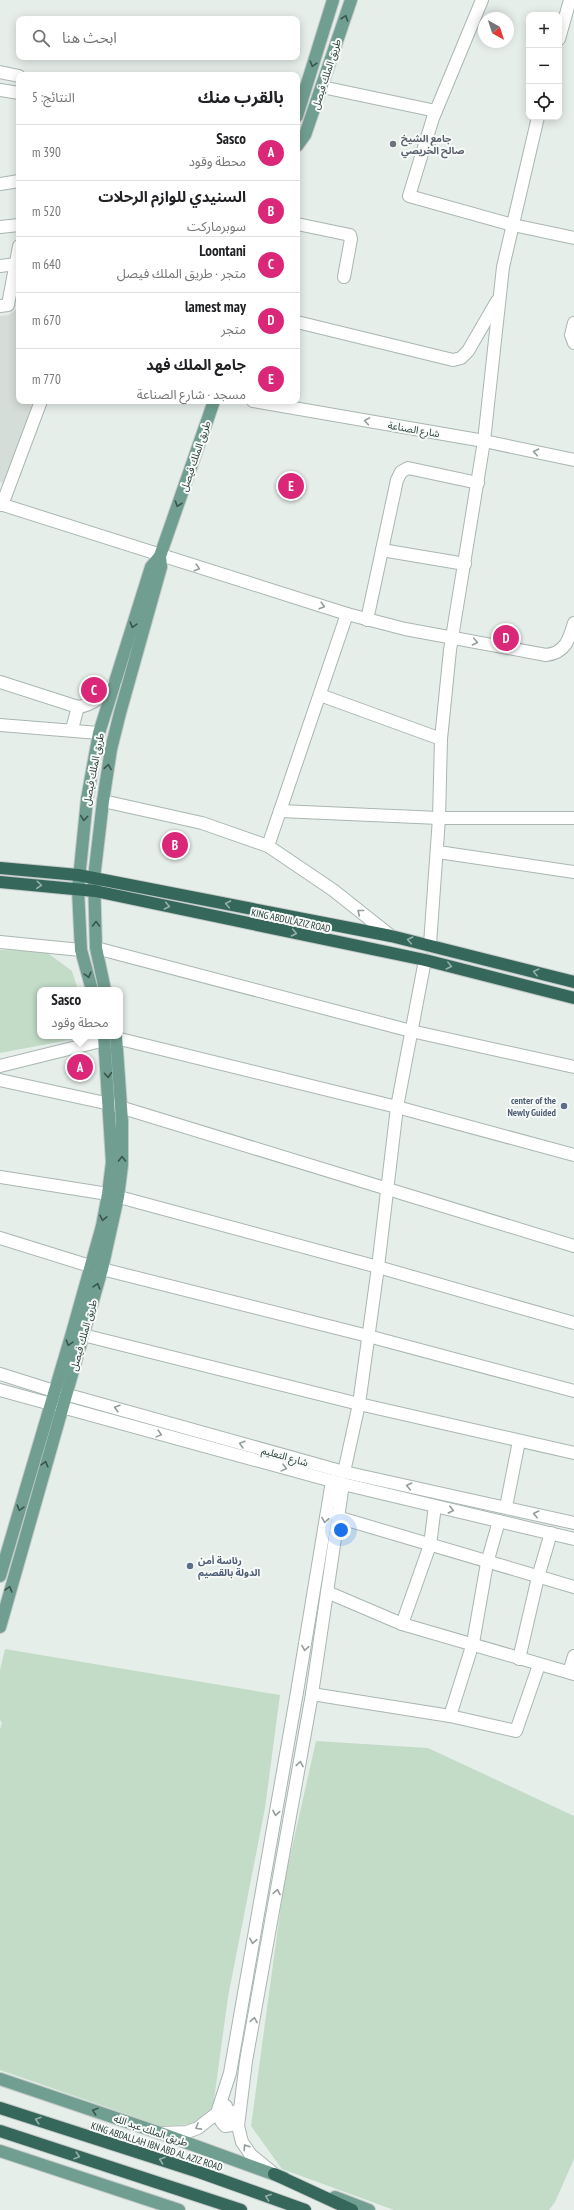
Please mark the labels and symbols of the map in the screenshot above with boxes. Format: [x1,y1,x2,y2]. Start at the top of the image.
north arrow [478,12,514,48]
one-way arrow [340,15,348,22]
street label: طريق الملك فيصل [309,37,344,111]
one-way arrow [309,60,318,67]
place label: جامع الشيخ صالح الخريصي [401,132,465,159]
marker: جامع الشيخ صالح الخريصي [388,139,398,149]
one-way arrow [364,417,370,425]
street label: طريق الملك فيصل [177,419,214,493]
street label: شارع الصناعة [387,419,441,441]
one-way arrow [533,448,539,456]
pin: E [278,471,304,501]
one-way arrow [174,500,183,507]
one-way arrow [194,563,201,572]
one-way arrow [318,602,325,610]
one-way arrow [129,621,138,628]
pin: D [493,623,519,653]
one-way arrow [472,638,478,646]
pin: C [81,675,107,705]
street label: طريق الملك فيصل [80,731,107,807]
one-way arrow [104,764,112,770]
one-way arrow [80,815,89,821]
pin: B [162,830,188,860]
one-way arrow [36,881,42,890]
one-way arrow [225,900,231,909]
one-way arrow [164,901,170,909]
street label: KING ABDULAZIZ ROAD [250,906,332,935]
one-way arrow [358,909,365,916]
one-way arrow [92,921,100,927]
one-way arrow [291,928,297,936]
one-way arrow [407,937,413,945]
one-way arrow [445,962,452,970]
one-way arrow [533,968,540,977]
one-way arrow [83,972,91,978]
pin: A [67,1052,93,1082]
one-way arrow [103,1072,112,1078]
place label: center of the Newly Guided [507,1094,557,1119]
marker: center of the Newly Guided [559,1101,569,1111]
one-way arrow [118,1156,126,1162]
one-way arrow [100,1215,108,1221]
one-way arrow [92,1283,101,1290]
street label: طريق الملك فيصل [67,1298,100,1372]
one-way arrow [65,1339,74,1346]
one-way arrow [114,1405,121,1413]
one-way arrow [155,1429,162,1438]
one-way arrow [239,1440,246,1448]
street label: شارع التعليم [260,1444,310,1470]
one-way arrow [40,1461,49,1468]
one-way arrow [281,1463,288,1472]
one-way arrow [406,1483,412,1491]
one-way arrow [16,1504,25,1511]
one-way arrow [448,1505,454,1513]
one-way arrow [533,1510,540,1519]
one-way arrow [322,1517,330,1523]
your location [331,1520,351,1540]
place label: رئاسة أمن الدولة بالقصيم [198,1554,261,1580]
marker: رئاسة أمن الدولة بالقصيم [185,1561,195,1571]
one-way arrow [4,1586,13,1593]
one-way arrow [301,1645,309,1651]
one-way arrow [295,1761,304,1767]
one-way arrow [272,1810,281,1816]
one-way arrow [272,1889,281,1895]
one-way arrow [249,1938,258,1944]
one-way arrow [249,2017,258,2023]
one-way arrow [92,2107,99,2116]
street label: طريق الملك عبد الله [112,2112,190,2149]
one-way arrow [35,2117,42,2125]
street label: KING ABDALLAH IBN ABD AL AZIZ ROAD [89,2119,224,2174]
one-way arrow [195,2122,202,2130]
one-way arrow [243,2144,251,2151]
one-way arrow [73,2151,80,2159]
one-way arrow [158,2156,165,2165]
one-way arrow [265,2193,272,2201]

